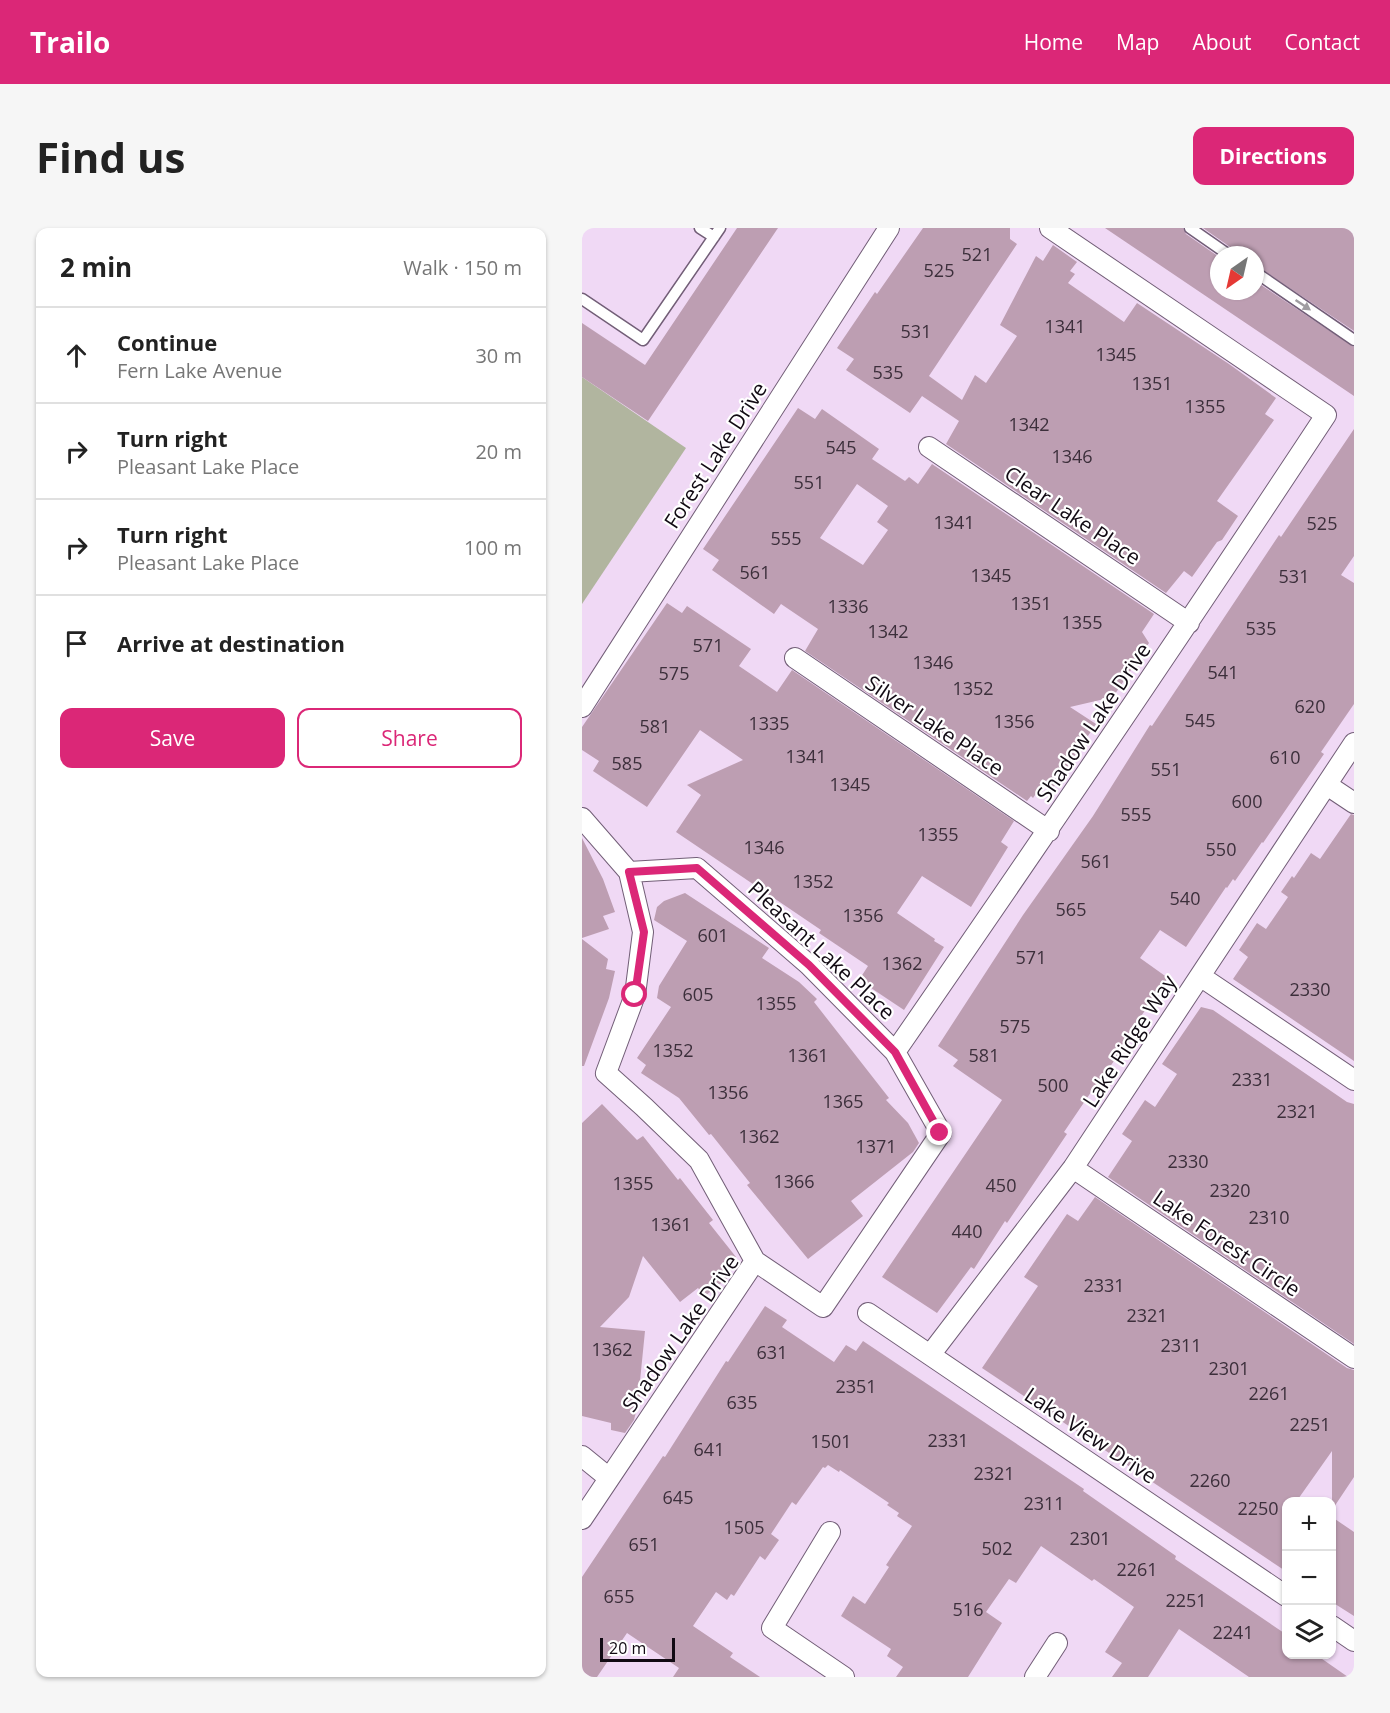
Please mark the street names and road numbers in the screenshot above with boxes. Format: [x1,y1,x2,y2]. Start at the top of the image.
street label: Forest Lake Drive [657,376,773,534]
street label: Clear Lake Place [1000,459,1146,571]
street label: Shadow Lake Drive [1030,637,1156,807]
street label: Silver Lake Place [861,668,1009,782]
street label: Pleasant Lake Place [743,875,901,1025]
street label: Lake Ridge Way [1076,969,1182,1112]
street label: Lake Forest Circle [1148,1183,1306,1303]
street label: Shadow Lake Drive [615,1249,745,1417]
street label: Lake View Drive [1019,1380,1163,1490]

